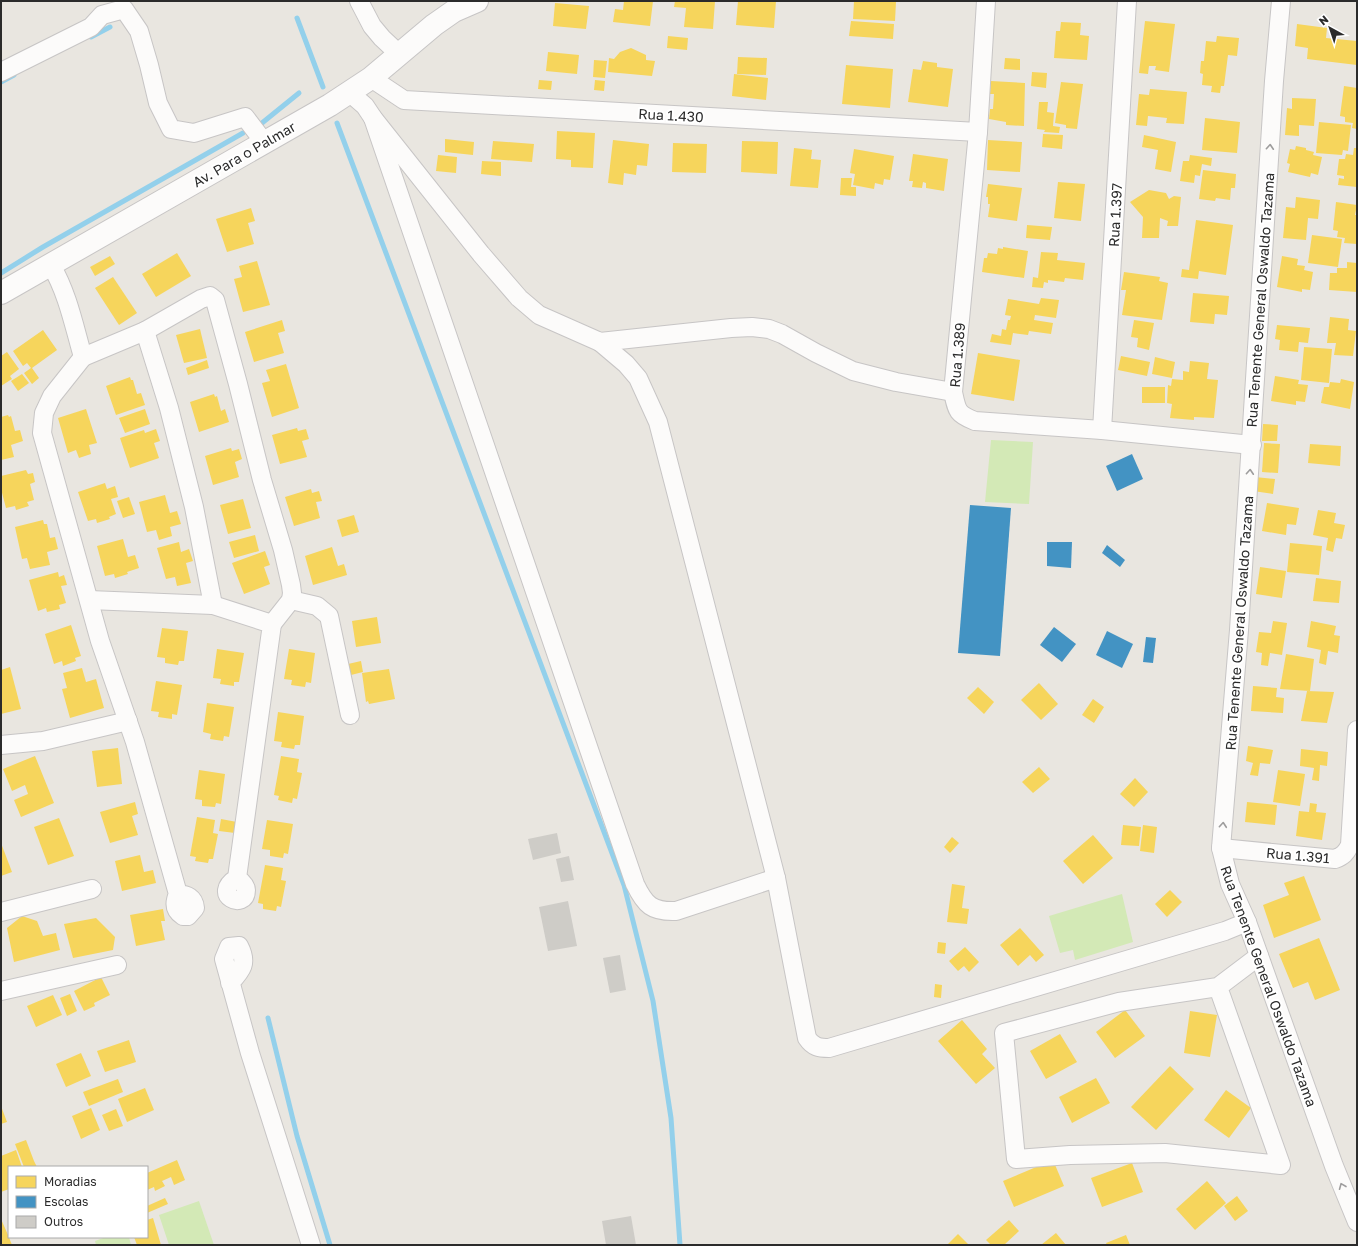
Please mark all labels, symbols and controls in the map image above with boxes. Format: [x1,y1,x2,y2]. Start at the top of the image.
north arrow [1310,8,1350,48]
text: N [1316,12,1331,28]
street label: Rua 1.430 [638,105,704,125]
street label: Av. Para o Palmar [190,117,299,190]
one-way arrow [1265,144,1274,150]
street label: Rua Tenente General Oswaldo Tazama [1243,172,1277,428]
street label: Rua 1.397 [1105,182,1125,248]
street label: Rua 1.389 [946,322,968,388]
one-way arrow [1245,469,1254,475]
street label: Rua Tenente General Oswaldo Tazama [1222,495,1256,751]
one-way arrow [1219,822,1228,828]
street label: Rua 1.391 [1266,844,1331,866]
street label: Rua Tenente General Oswaldo Tazama [1217,863,1321,1109]
legend [8,1166,148,1238]
text: Moradias [44,1174,97,1189]
one-way arrow [1339,1183,1347,1190]
text: Escolas [44,1194,88,1209]
text: Outros [44,1214,83,1229]

